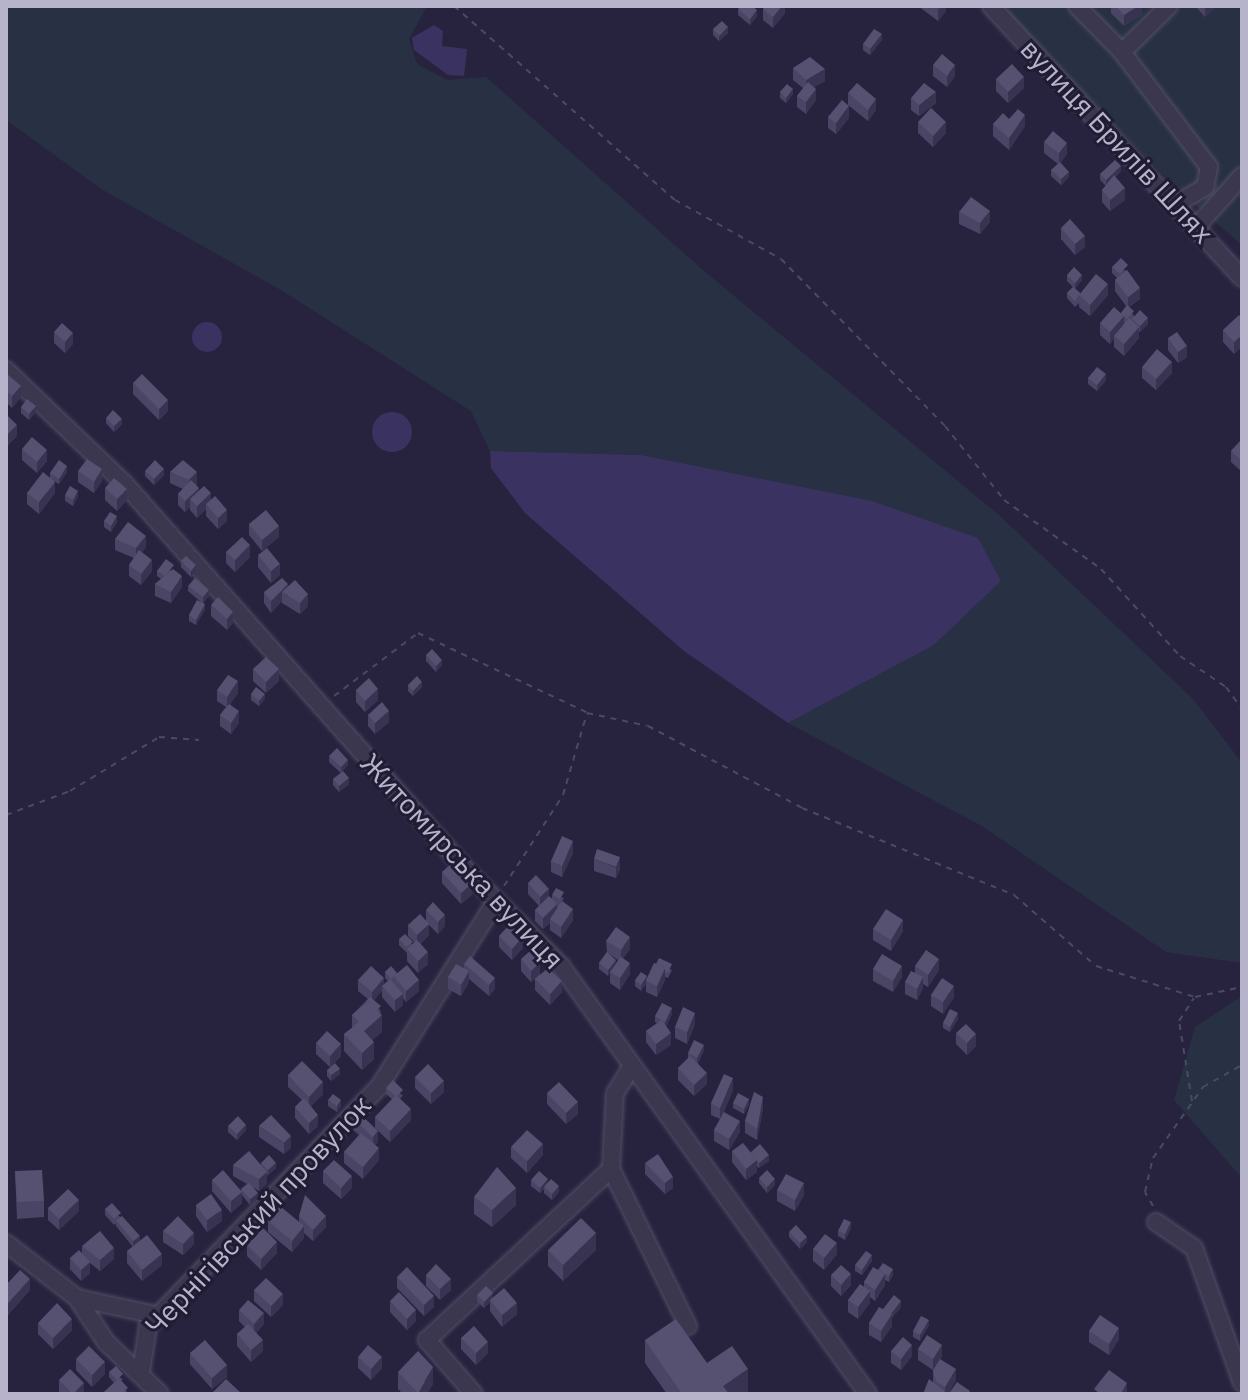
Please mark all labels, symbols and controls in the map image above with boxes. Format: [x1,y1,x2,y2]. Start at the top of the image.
street label: вулиця Брилів Шлях [1014,32,1220,250]
street label: Житомирська вулиця [353,746,571,976]
street label: Чернігівський провулок [138,1088,378,1342]

